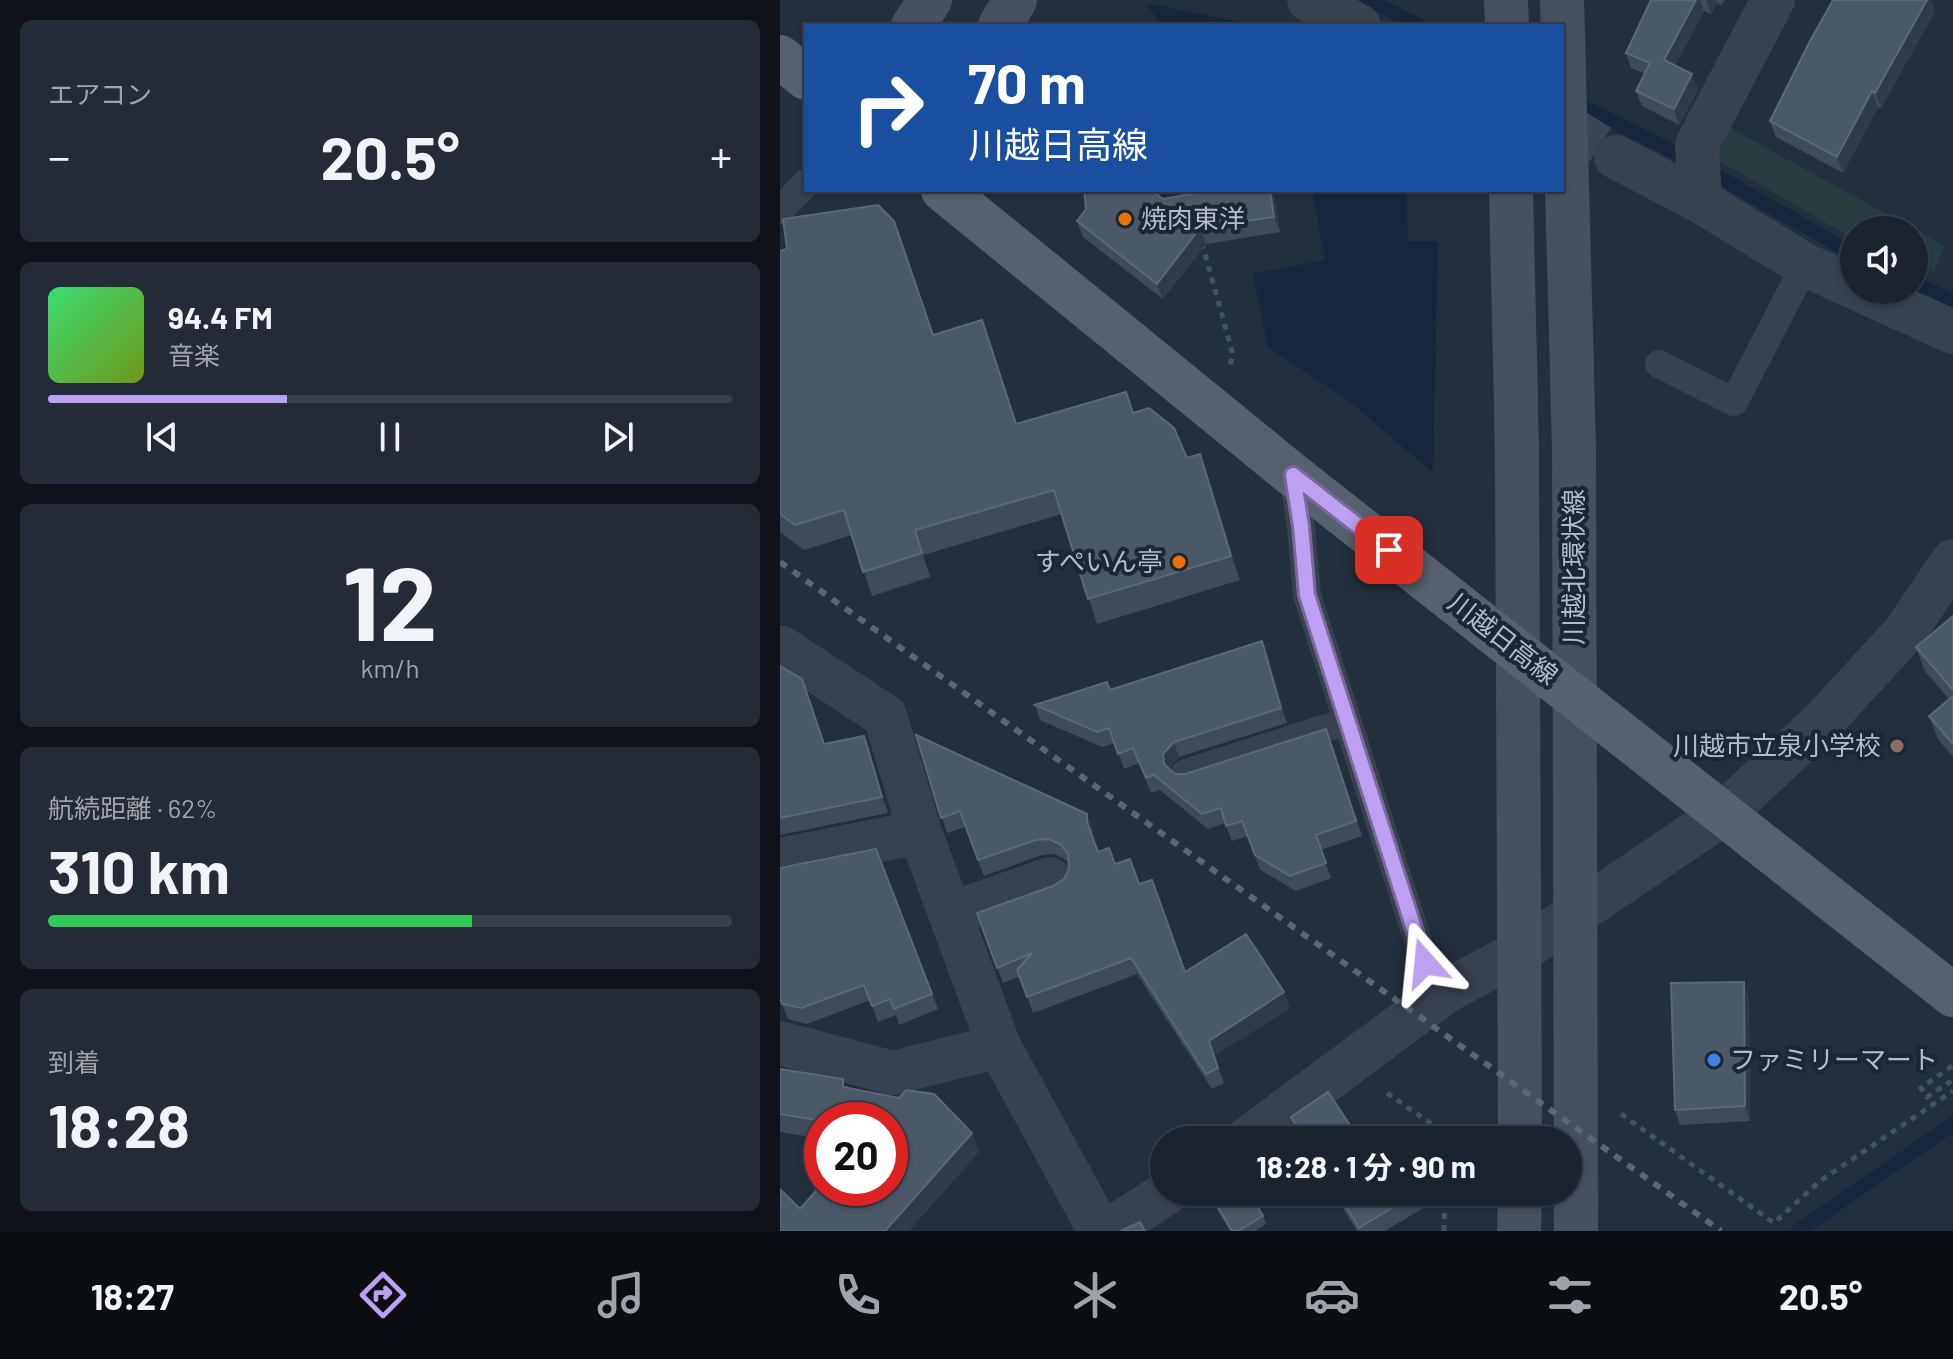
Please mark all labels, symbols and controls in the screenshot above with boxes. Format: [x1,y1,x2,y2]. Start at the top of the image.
text: 70 m [968,48,1086,115]
icon: right [836,56,940,160]
text: エアコン [48,78,152,109]
text: 20.5° [321,120,459,192]
text: 川越日高線 [968,122,1148,165]
text: − [48,129,70,182]
text: + [710,129,732,182]
place label: 焼肉東洋 [1141,202,1245,233]
marker: 焼肉東洋 [1116,210,1134,228]
map controls [1840,216,1928,304]
button: sound [1840,216,1928,304]
text: 94.4 FM [168,299,273,335]
text: 音楽 [168,339,220,370]
icon: previous [140,415,184,459]
icon: pause [368,415,412,459]
icon: next [596,415,640,459]
street label: 川越北環状線 [1557,489,1588,645]
pin [1355,516,1423,584]
icon: arrive [1367,528,1411,572]
text: 12 [342,537,438,662]
place label: すぺいん亭 [1035,545,1163,576]
marker: すぺいん亭 [1170,553,1188,571]
street label: 川越日高線 [1443,586,1565,690]
text: km/h [361,652,419,683]
place label: 川越市立泉小学校 [1673,729,1881,760]
marker: 川越市立泉小学校 [1888,737,1906,755]
text: 航続距離 · 62% [48,792,217,823]
text: 310 km [48,834,230,906]
position arrow [1383,921,1467,1005]
place label: ファミリーマート [1730,1043,1938,1074]
text: 到着 [48,1046,100,1077]
marker: ファミリーマート [1705,1051,1723,1069]
text: 18:28 [48,1088,190,1160]
speed limit sign: 20 [804,1102,908,1206]
text: 18:28 · 1 分 · 90 m [1256,1148,1476,1184]
icon: directions [355,1267,411,1323]
icon: music [593,1267,649,1323]
icon: phone [830,1267,886,1323]
icon: climate [1067,1267,1123,1323]
icon: car [1304,1267,1360,1323]
icon: filters [1542,1267,1598,1323]
text: 18:27 [91,1274,174,1317]
text: 20.5° [1779,1274,1862,1317]

